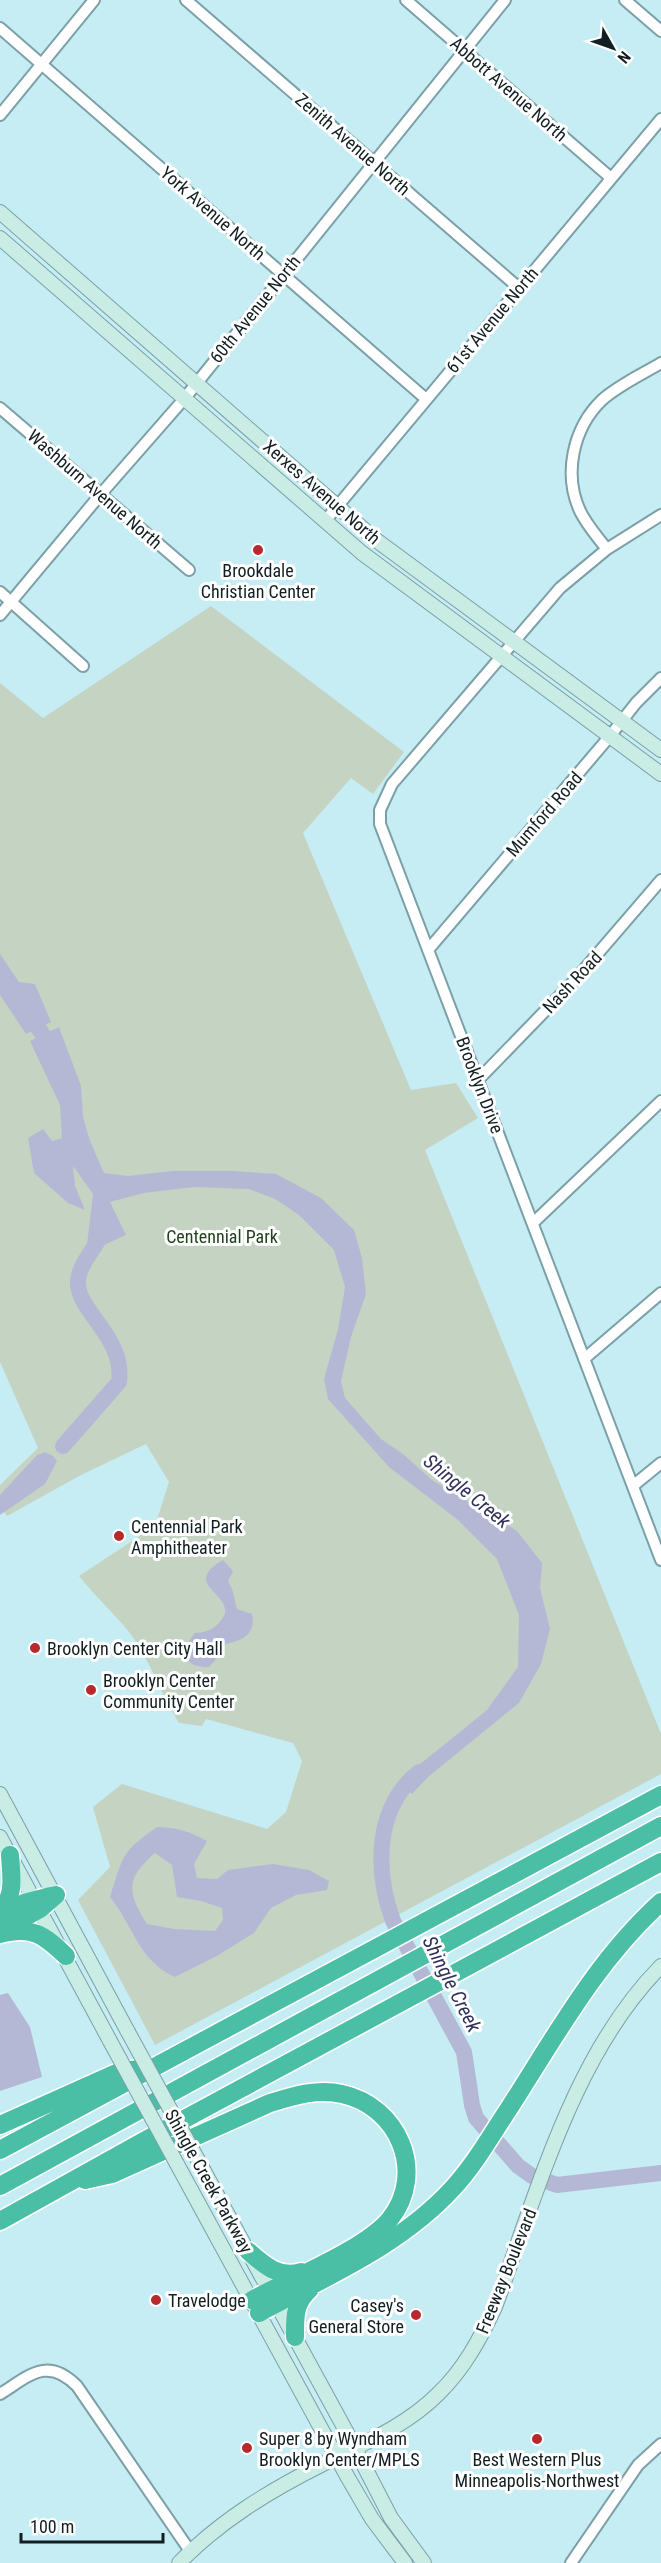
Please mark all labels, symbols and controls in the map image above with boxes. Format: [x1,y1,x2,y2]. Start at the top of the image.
north arrow [583,18,643,78]
street label: Abbott Avenue North [446,33,572,145]
text: N [614,47,635,67]
street label: Zenith Avenue North [291,89,415,199]
street label: York Avenue North [156,162,270,264]
street label: 60th Avenue North [205,251,305,367]
street label: 61st Avenue North [442,263,542,377]
street label: Washburn Avenue North [24,425,166,553]
street label: Xerxes Avenue North [259,435,385,549]
marker: Brookdale Christian Center [251,543,265,557]
place label: Brookdale Christian Center [201,560,316,602]
street label: Mumford Road [502,767,586,861]
street label: Nash Road [538,947,606,1017]
street label: Brooklyn Drive [452,1034,508,1136]
park label: Centennial Park [166,1226,278,1247]
water label: Shingle Creek [419,1449,516,1534]
place label: Centennial Park Amphitheater [131,1516,243,1558]
marker: Centennial Park Amphitheater [112,1529,126,1543]
place label: Brooklyn Center City Hall [47,1638,223,1659]
marker: Brooklyn Center City Hall [28,1641,42,1655]
place label: Brooklyn Center Community Center [103,1670,235,1712]
marker: Brooklyn Center Community Center [84,1683,98,1697]
water label: Shingle Creek [418,1932,487,2037]
street label: Shingle Creek Parkway [161,2106,257,2257]
street label: Freeway Boulevard [471,2205,541,2337]
place label: Travelodge [168,2290,246,2311]
marker: Travelodge [149,2293,163,2307]
place label: Casey's General Store [308,2295,404,2337]
marker: Casey's General Store [409,2308,423,2322]
place label: Super 8 by Wyndham Brooklyn Center/MPLS [259,2428,420,2470]
marker: Best Western Plus Minneapolis-Northwest [530,2432,544,2446]
marker: Super 8 by Wyndham Brooklyn Center/MPLS [240,2441,254,2455]
place label: Best Western Plus Minneapolis-Northwest [455,2449,619,2491]
scale bar [21,2506,164,2544]
text: 100 m [30,2516,74,2537]

